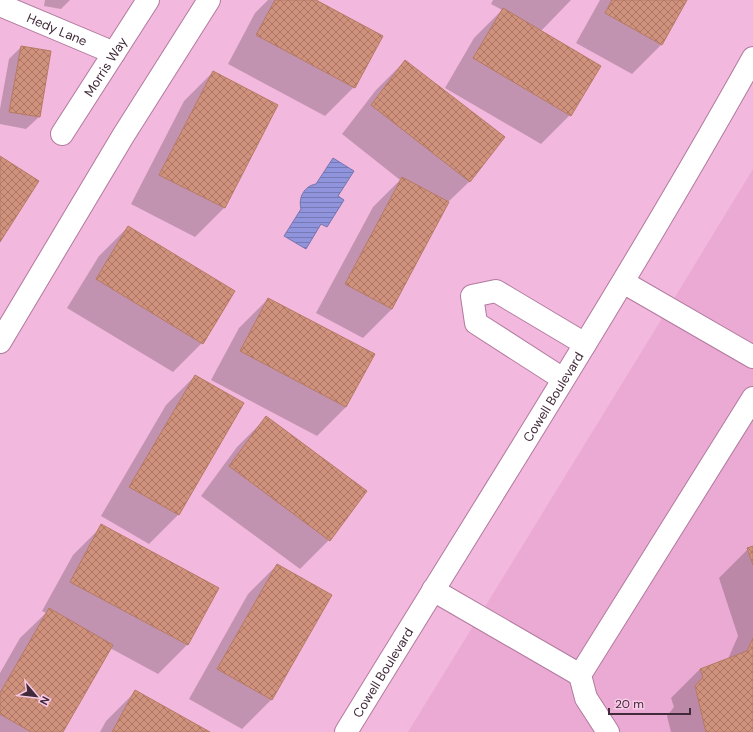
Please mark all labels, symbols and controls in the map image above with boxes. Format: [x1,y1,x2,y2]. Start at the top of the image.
street label: Hedy Lane [24,9,90,49]
street label: Morris Way [80,34,131,100]
street label: Cowell Boulevard [519,349,587,445]
street label: Cowell Boulevard [349,624,417,720]
north arrow [16,676,56,716]
scale bar [609,690,690,716]
text: N [37,694,53,708]
text: 20 m [615,696,644,712]

